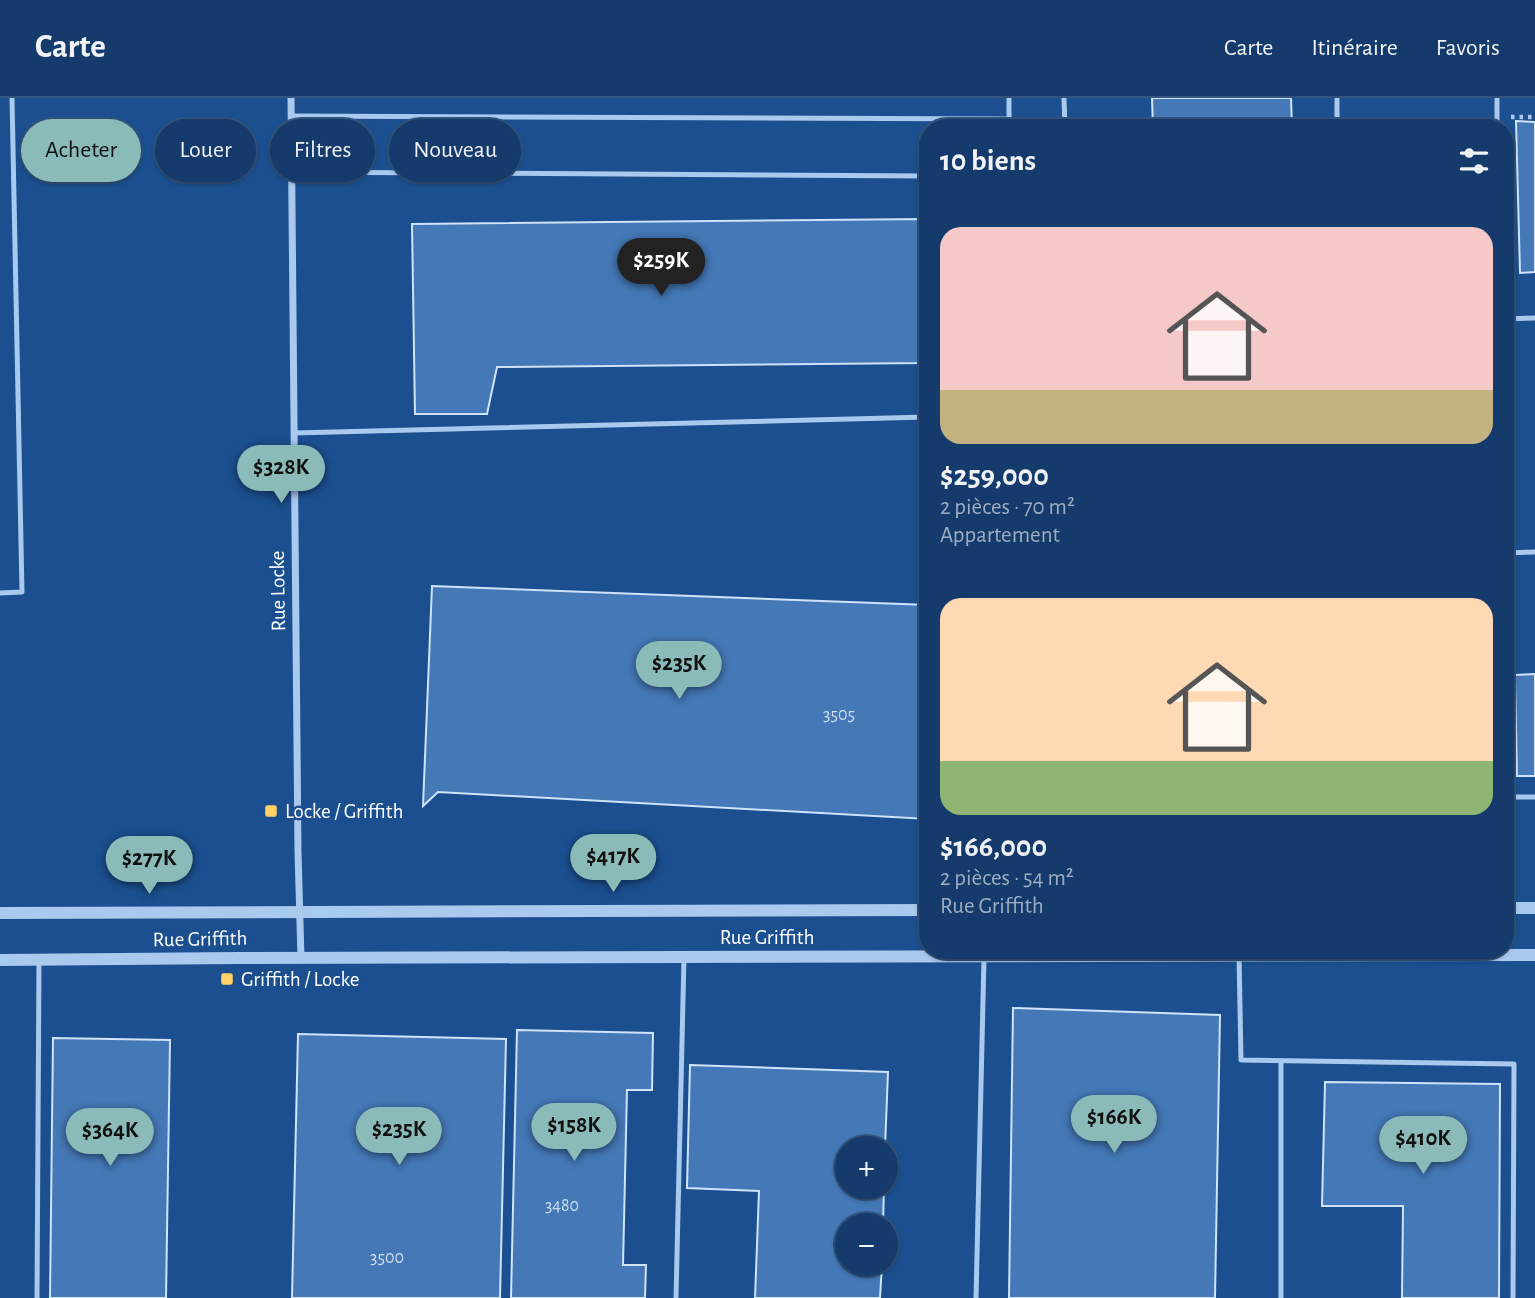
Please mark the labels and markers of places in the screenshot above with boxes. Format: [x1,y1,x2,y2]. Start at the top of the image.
pin: $259K [612,238,710,298]
pin: $328K [232,446,330,505]
pin: $235K [630,642,728,701]
place label: Locke / Griffith [285,801,403,822]
marker: Locke / Griffith [263,803,279,819]
pin: $417K [564,834,662,894]
pin: $277K [100,836,198,896]
place label: Griffith / Locke [241,969,359,990]
marker: Griffith / Locke [219,971,235,987]
pin: $166K [1065,1096,1163,1155]
pin: $158K [525,1104,623,1163]
pin: $364K [61,1108,159,1168]
pin: $235K [350,1108,448,1167]
pin: $410K [1374,1116,1472,1176]

